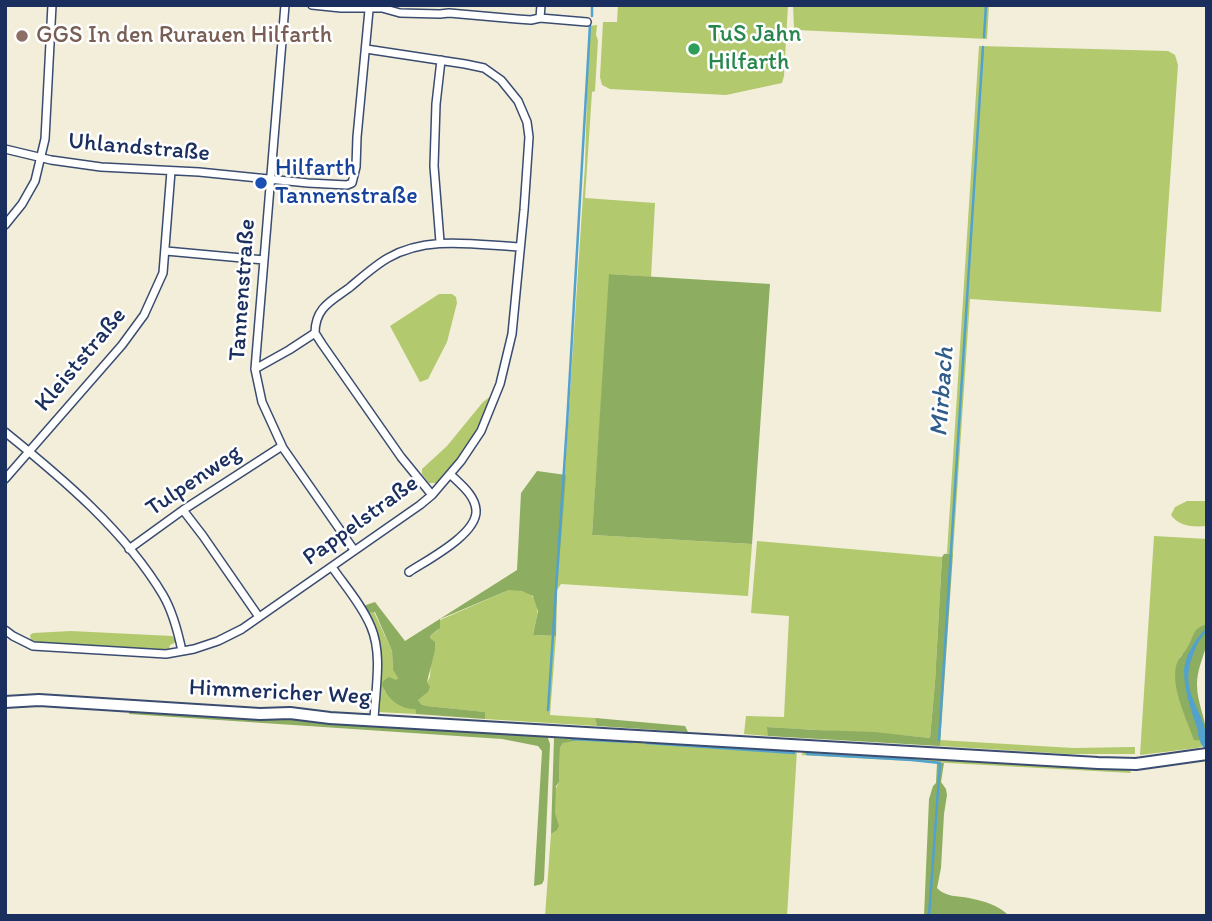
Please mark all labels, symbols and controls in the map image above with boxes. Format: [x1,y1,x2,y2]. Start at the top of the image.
place label: TuS Jahn Hilfarth [708,21,801,77]
place label: GGS In den Rurauen Hilfarth [36,22,332,50]
marker: GGS In den Rurauen Hilfarth [14,28,30,44]
marker: TuS Jahn Hilfarth [686,41,702,57]
street label: Uhlandstraße [67,127,211,169]
place label: Hilfarth Tannenstraße [275,155,418,211]
marker: Hilfarth Tannenstraße [253,175,269,191]
street label: Tannenstraße [224,218,262,362]
street label: Kleiststraße [29,302,133,418]
water label: Mirbach [924,346,962,438]
street label: Tulpenweg [141,439,247,523]
street label: Pappelstraße [298,469,424,573]
street label: Himmericher Weg [188,674,372,712]

